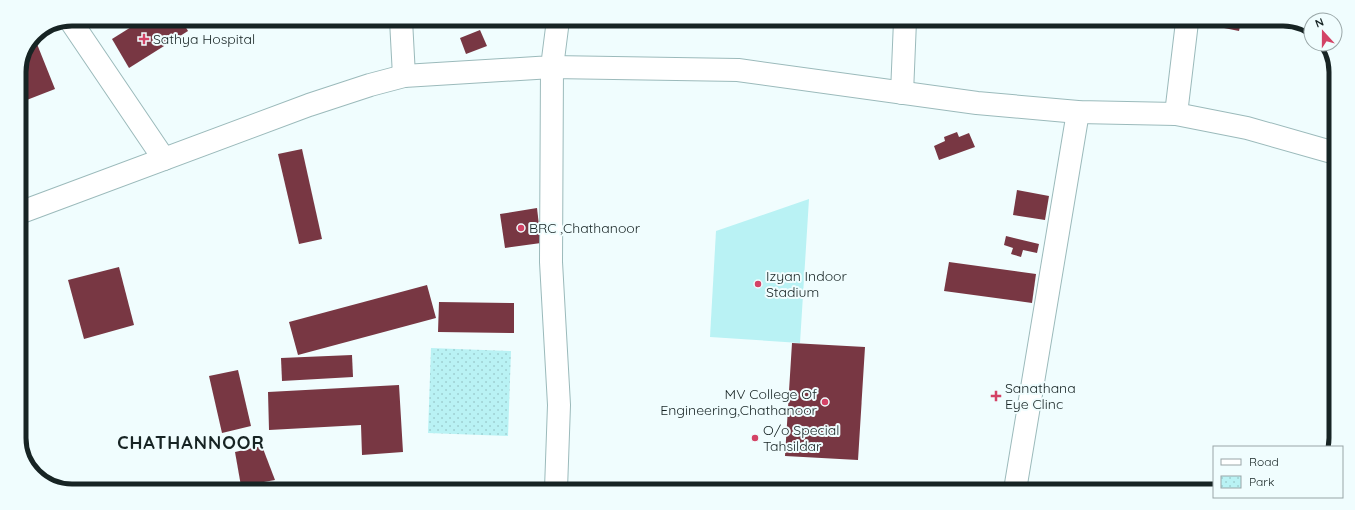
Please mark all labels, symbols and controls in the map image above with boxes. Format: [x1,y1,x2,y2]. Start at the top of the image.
north arrow [1303,12,1343,52]
text: N [1313,15,1326,31]
place label: Sathya Hospital [153,30,255,48]
marker: Sathya Hospital [138,33,150,45]
place label: BRC ,Chathanoor [529,219,641,237]
marker: BRC ,Chathanoor [516,223,526,233]
place label: Izyan Indoor Stadium [766,267,848,301]
marker: Izyan Indoor Stadium [753,279,763,289]
place label: Sanathana Eye Clinc [1005,379,1076,413]
place label: MV College Of Engineering,Chathanoor [660,385,818,419]
marker: Sanathana Eye Clinc [990,390,1002,402]
marker: MV College Of Engineering,Chathanoor [820,397,830,407]
place label: O/o Special Tahsildar [763,421,840,455]
district label: CHATHANNOOR [117,431,265,454]
marker: O/o Special Tahsildar [750,433,760,443]
legend [1213,446,1343,498]
text: Road [1249,454,1279,469]
text: Park [1249,474,1274,489]

